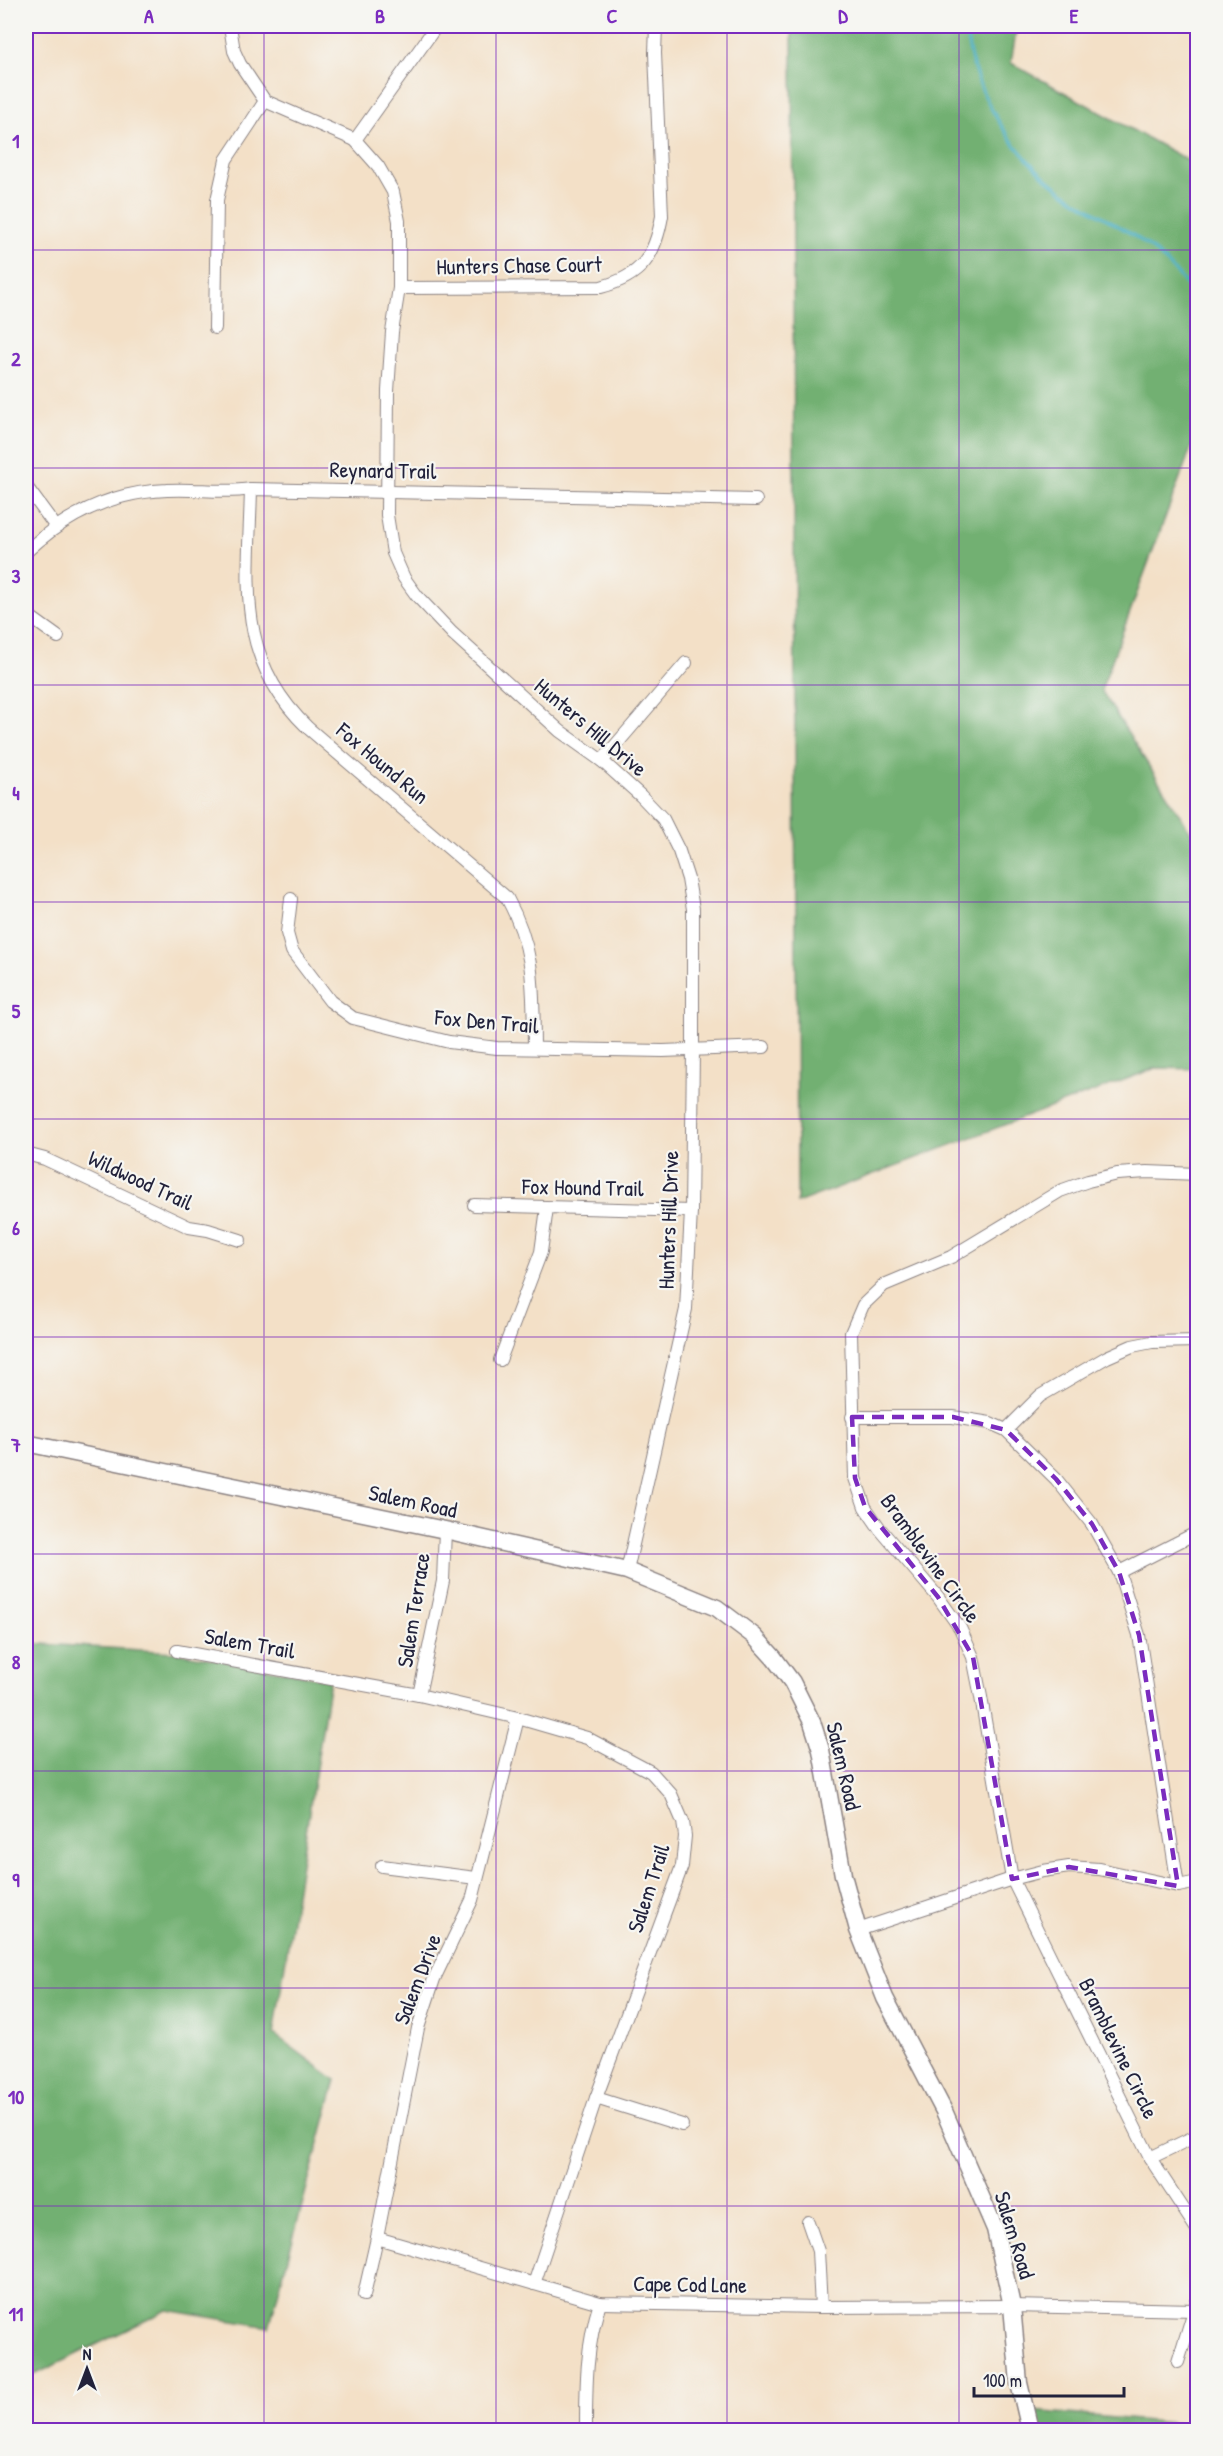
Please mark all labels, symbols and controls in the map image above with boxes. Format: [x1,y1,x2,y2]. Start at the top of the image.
text: A [144,2,154,29]
text: B [375,2,385,29]
text: C [607,2,618,29]
text: D [838,2,848,29]
text: E [1070,2,1079,29]
text: 1 [12,127,20,154]
street label: Hunters Chase Court [436,249,602,281]
text: 2 [11,345,21,372]
street label: Reynard Trail [329,454,437,486]
text: 3 [12,562,21,589]
street label: Hunters Hill Drive [528,671,654,783]
street label: Fox Hound Run [330,715,436,811]
text: 4 [12,779,20,806]
text: 5 [12,997,21,1024]
street label: Fox Den Trail [433,1001,540,1041]
street label: Wildwood Trail [84,1143,199,1217]
street label: Hunters Hill Drive [651,1150,685,1290]
street label: Fox Hound Trail [521,1171,644,1203]
text: 6 [12,1214,20,1241]
text: 7 [10,1431,21,1458]
street label: Salem Road [366,1477,460,1525]
street label: Bramblevine Circle [874,1487,988,1629]
street label: Salem Terrace [389,1550,437,1669]
street label: Salem Trail [202,1620,298,1666]
text: 8 [12,1648,21,1675]
street label: Salem Road [819,1719,869,1813]
street label: Salem Trail [620,1840,676,1936]
text: 9 [12,1866,20,1893]
street label: Salem Drive [386,1929,448,2029]
street label: Bramblevine Circle [1072,1973,1166,2124]
text: 10 [8,2083,24,2110]
street label: Salem Road [988,2188,1043,2283]
street label: Cape Cod Lane [633,2268,747,2300]
text: 11 [9,2300,23,2327]
north arrow [57,2339,117,2399]
text: N [83,2343,92,2365]
scale bar [974,2360,1124,2398]
text: 100 m [983,2368,1022,2393]

